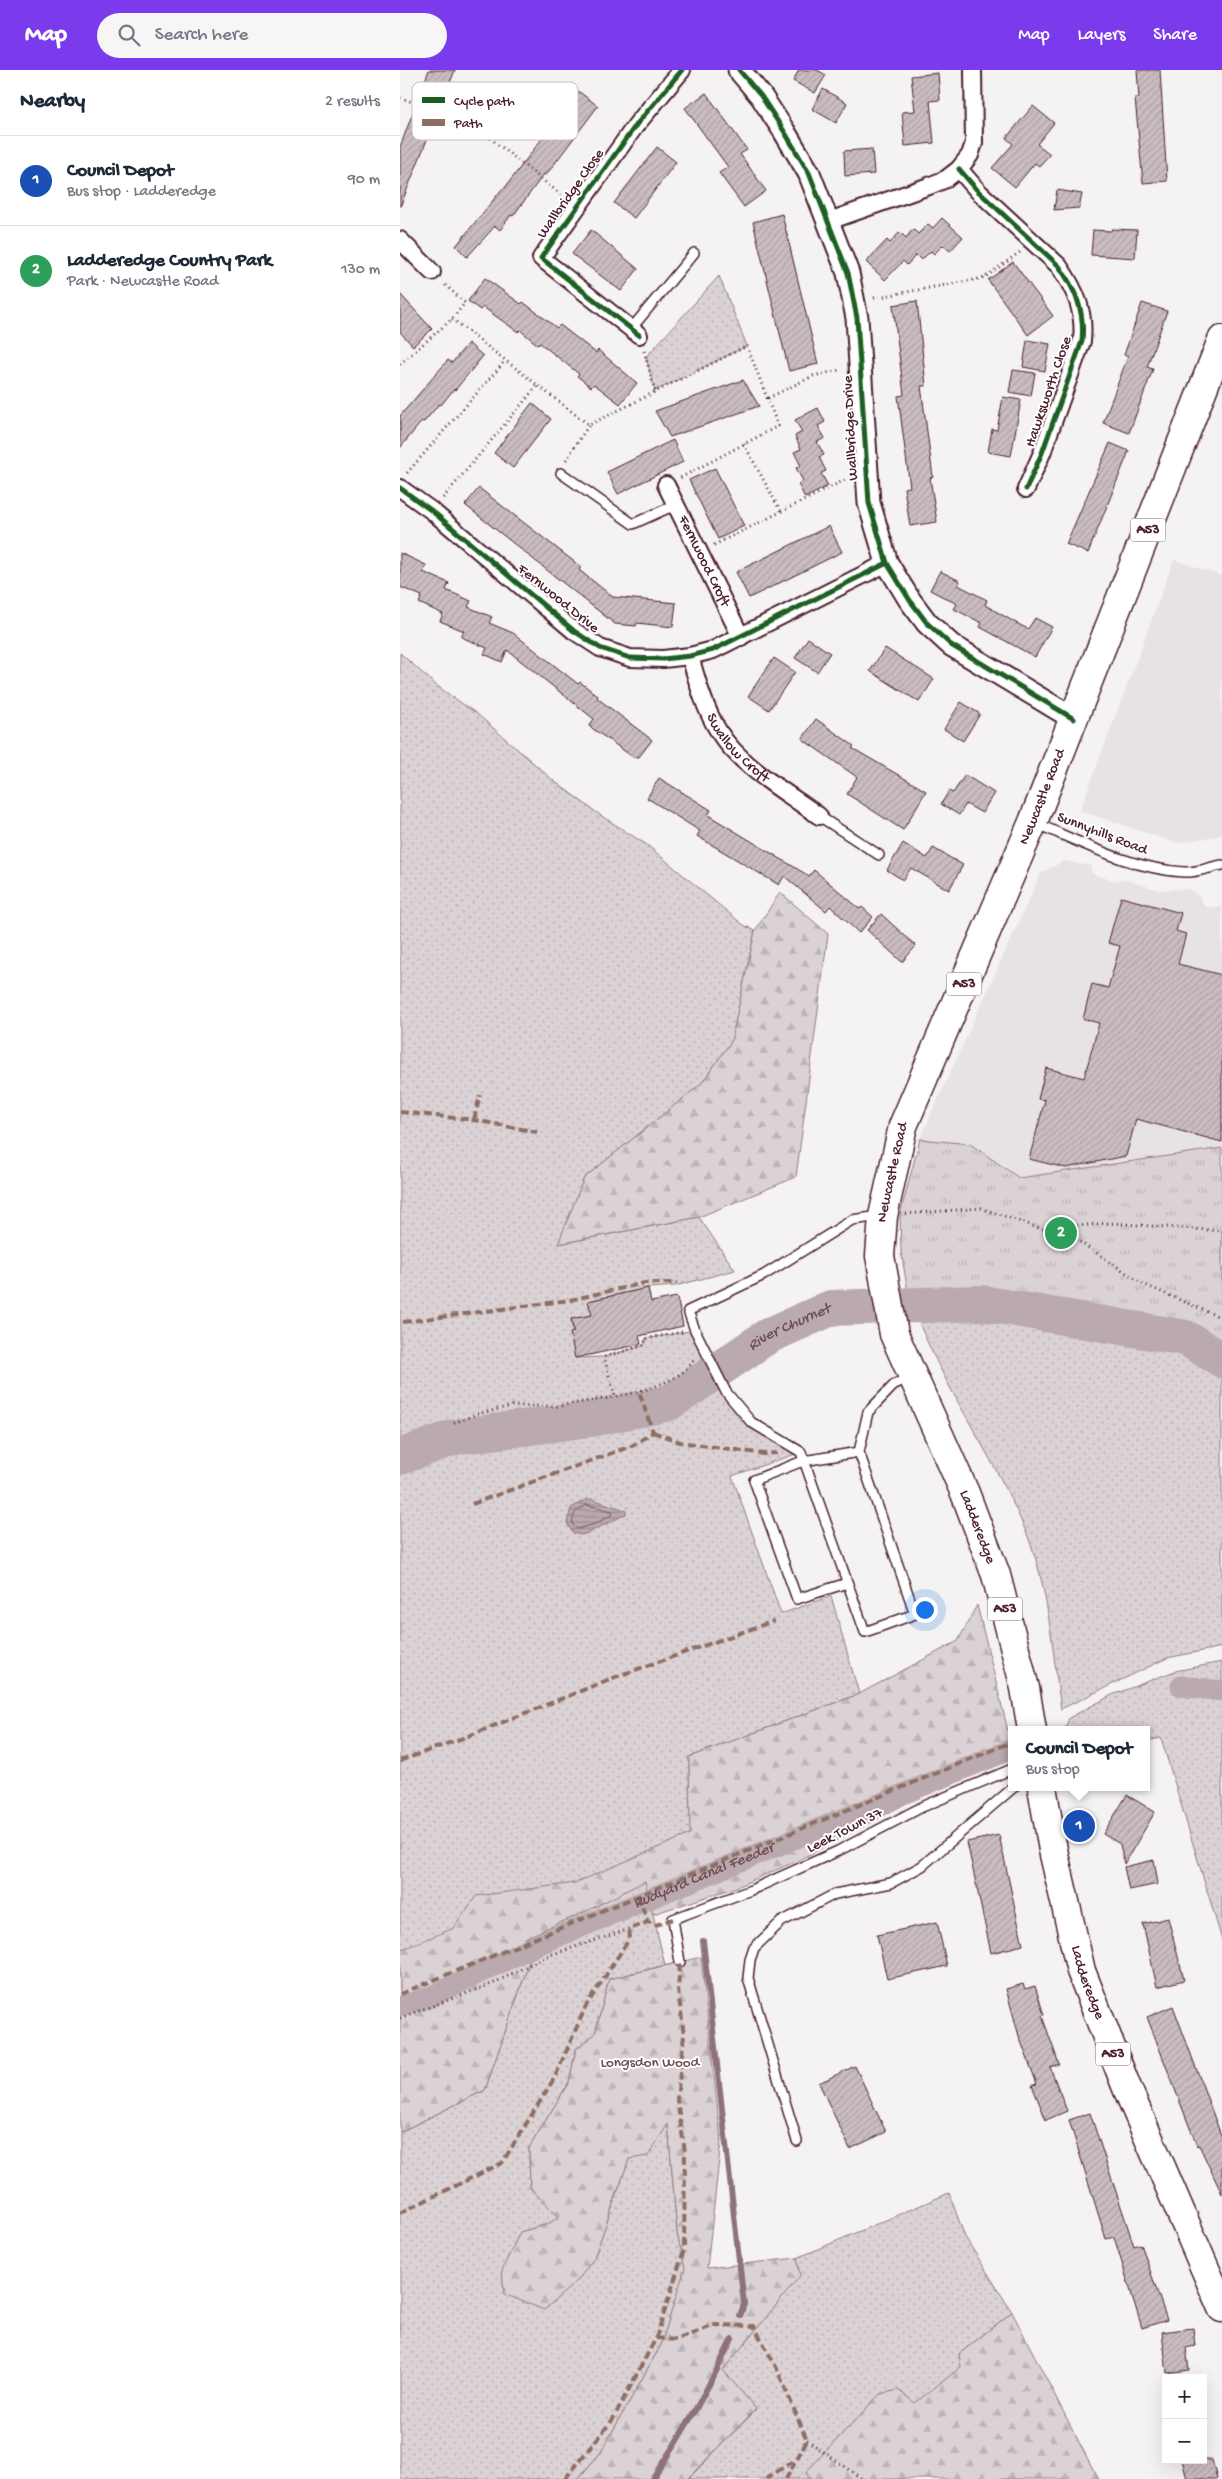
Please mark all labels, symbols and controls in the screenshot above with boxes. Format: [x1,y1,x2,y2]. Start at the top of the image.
search box [97,13,447,58]
text: Map [25,21,67,50]
icon: search [115,21,143,49]
text: Search here [155,24,248,47]
text: Map [1018,25,1050,46]
text: Layers [1078,25,1125,46]
text: Share [1153,25,1197,46]
legend [412,82,578,140]
text: Nearby [20,90,85,115]
text: 2 results [325,93,380,112]
text: Cycle path [454,94,515,111]
text: Path [453,116,483,133]
street label: Wallbridge Close [533,146,609,242]
text: Council Depot [67,160,174,183]
text: 1 [33,171,39,190]
text: 90 m [348,171,380,190]
text: Bus stop · Ladderedge [67,183,216,202]
text: Ladderedge Country Park [67,250,272,273]
text: 2 [32,261,40,280]
text: 130 m [341,261,380,280]
text: Park · Newcastle Road [67,273,218,292]
street label: Hawksworth Close [1022,334,1076,450]
street label: Wallbridge Drive [839,375,863,481]
street label: Fernwood Croft [673,512,735,611]
road number: A53 [1130,518,1166,542]
street label: Fernwood Drive [513,560,603,638]
street label: Swallow Croft [701,711,774,788]
street label: Newcastle Road [1015,745,1070,848]
street label: Sunnyhills Road [1054,809,1151,860]
road number: A53 [946,972,982,996]
street label: Newcastle Road [874,1120,913,1223]
pin: 2 [1045,1214,1077,1252]
water label: River Churnet [745,1299,836,1356]
street label: Ladderedge [955,1488,999,1567]
your location [912,1597,938,1623]
road number: A53 [988,1598,1022,1620]
popup [1008,1726,1150,1791]
text: Council Depot [1026,1738,1132,1761]
text: Bus stop [1026,1761,1080,1780]
street label: Leek Town 37 [804,1804,887,1858]
pin: 1 [1063,1807,1095,1845]
water label: Rudyard Canal Feeder [631,1837,780,1914]
street label: Ladderedge [1066,1944,1108,2022]
road number: A53 [1096,2042,1130,2066]
park label: Longsdon Wood [601,2054,701,2072]
map controls [1162,2374,1207,2464]
button: + [1162,2374,1207,2419]
button: − [1162,2419,1207,2464]

